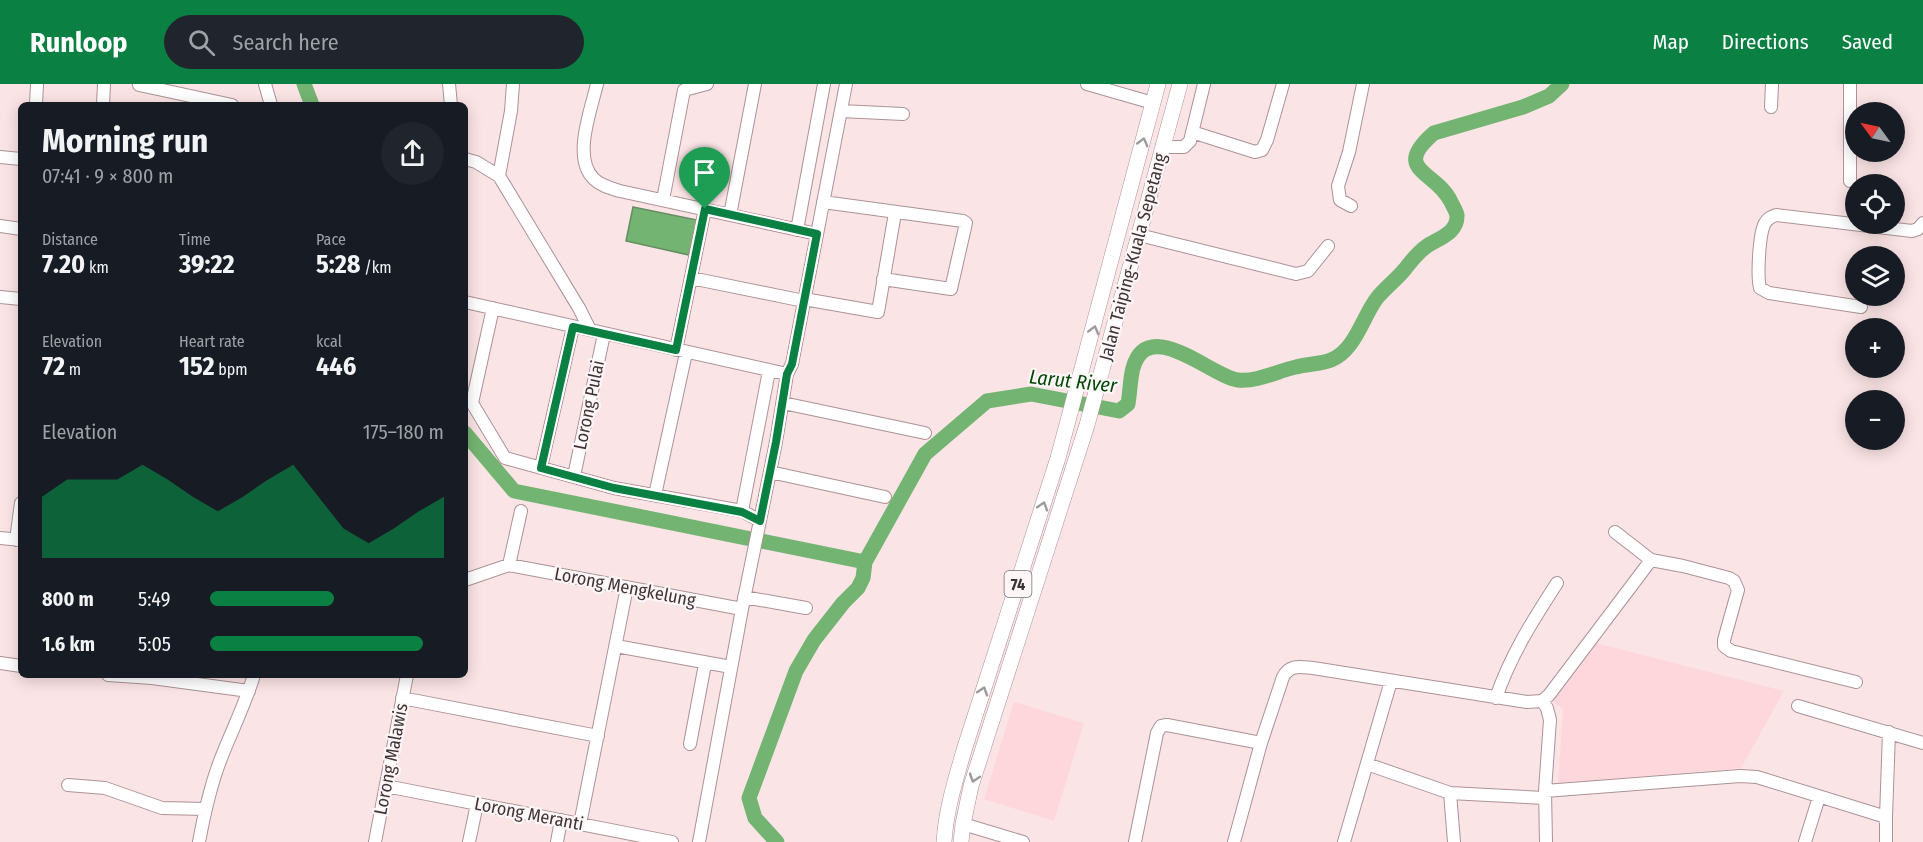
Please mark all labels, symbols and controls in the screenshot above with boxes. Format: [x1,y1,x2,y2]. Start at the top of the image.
search box [164,15,584,69]
text: Runloop [30,26,128,59]
icon: search [185,26,218,59]
text: Search here [233,29,339,56]
text: Map [1652,29,1689,55]
text: Directions [1722,29,1809,55]
text: Saved [1842,29,1893,55]
north arrow [1845,102,1905,162]
map controls [1845,102,1905,450]
text: Morning run [42,121,208,161]
button: share [381,122,444,185]
one-way arrow [1136,137,1149,147]
pin [679,147,730,209]
street label: Jalan Taiping-Kuala Sepetang [1095,150,1171,363]
icon: arrive [688,156,721,189]
text: 07:41 · 9 × 800 m [42,164,173,188]
button: locate [1845,174,1905,234]
text: Distance [42,230,98,249]
text: Time [179,230,211,249]
text: Pace [316,230,346,249]
button: layers [1845,246,1905,306]
text: 7.20 [42,249,85,280]
text: 39:22 [179,249,235,280]
text: 5:28 [316,249,361,280]
text: km [85,258,109,277]
text: /km [361,258,392,277]
button: + [1845,318,1905,378]
one-way arrow [1086,325,1099,335]
text: Elevation [42,332,102,351]
text: Heart rate [179,332,245,351]
text: kcal [316,332,342,351]
text: 72 [42,351,65,382]
text: 152 [179,351,215,382]
text: 446 [316,351,356,382]
street label: Lorong Pulai [569,358,609,452]
text: m [65,360,81,379]
text: bpm [215,360,248,379]
water label: Larut River [1028,364,1119,398]
button: − [1845,390,1905,450]
text: Elevation [42,420,117,444]
text: 175–180 m [363,420,444,444]
one-way arrow [1036,501,1048,512]
street label: Lorong Mengkelung [553,563,698,612]
road number: 74 [1004,571,1032,597]
text: 800 m [42,587,94,611]
text: 5:49 [138,587,170,611]
text: 1.6 km [42,632,95,656]
text: 5:05 [138,632,171,656]
one-way arrow [976,686,988,697]
street label: Lorong Malawis [369,701,413,817]
one-way arrow [969,772,981,783]
street label: Lorong Meranti [473,793,585,835]

